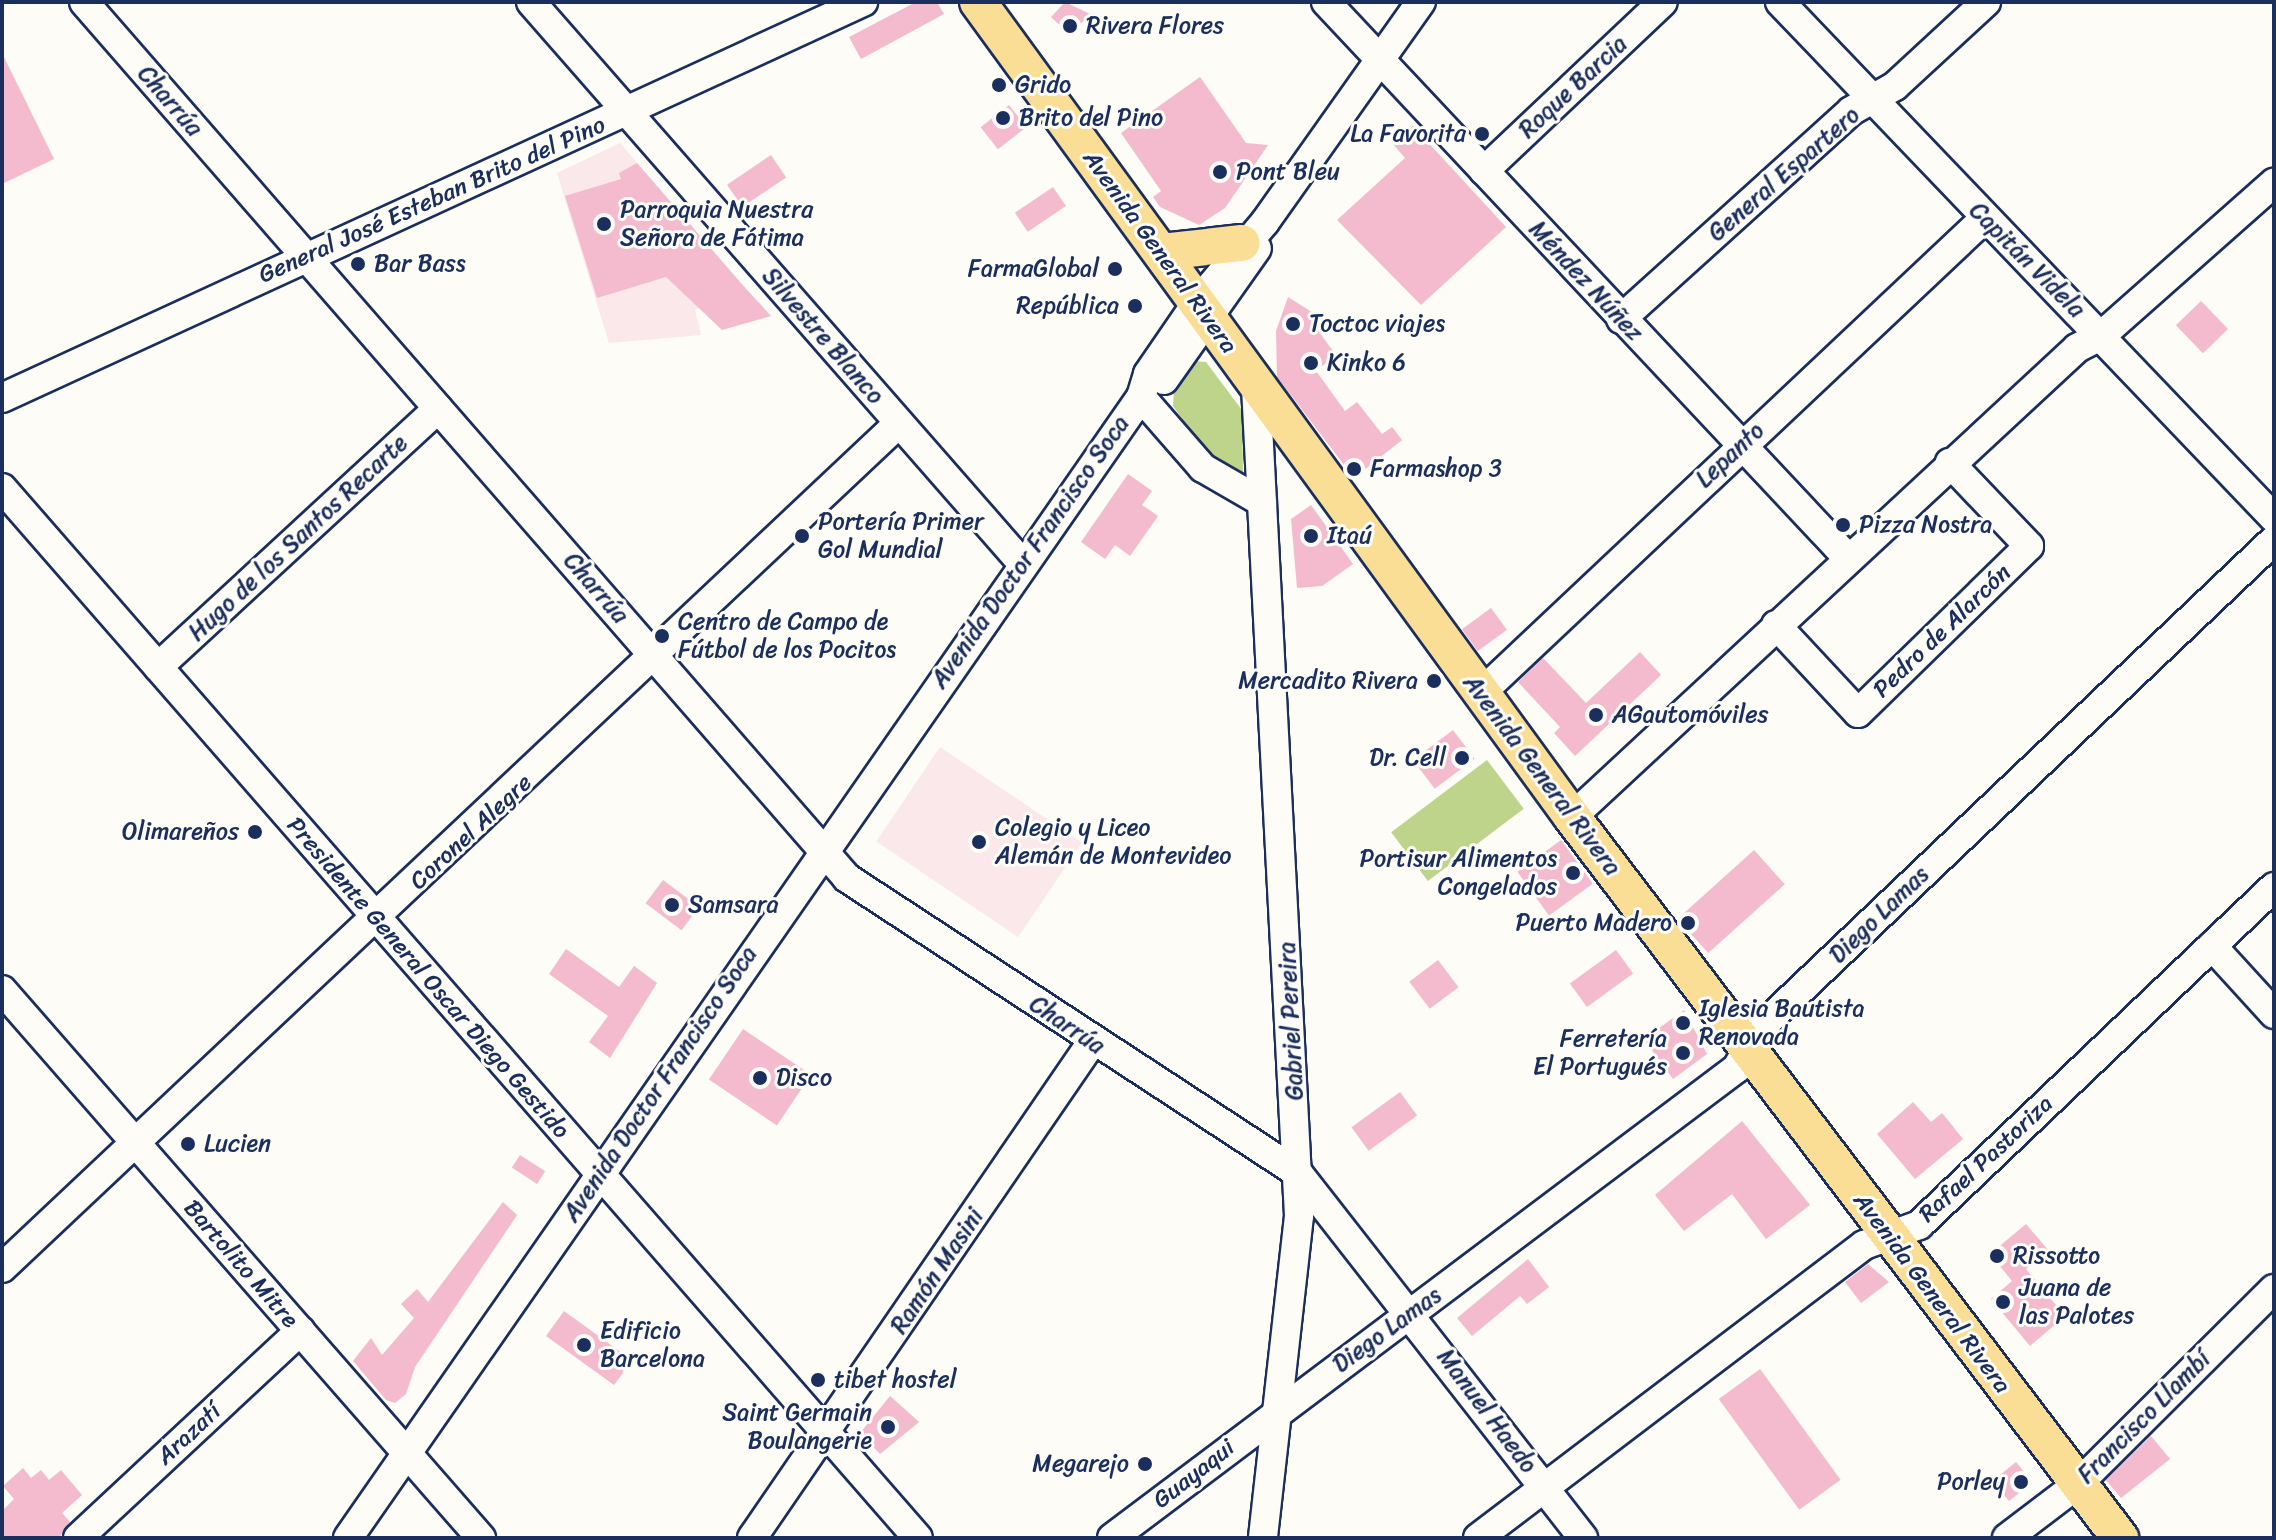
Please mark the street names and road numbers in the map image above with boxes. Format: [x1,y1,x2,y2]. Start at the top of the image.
street label: Roque Barcia [1513,30,1633,144]
street label: Charrúa [132,60,208,142]
street label: General Espartero [1702,100,1866,248]
street label: General José Esteban Brito del Pino [254,110,610,290]
street label: Avenida General Rivera [1077,145,1243,359]
street label: Capitán Videla [1963,196,2091,324]
street label: Méndez Núñez [1523,215,1649,347]
street label: Silvestre Blanco [756,262,890,410]
street label: Avenida Doctor Francisco Soca [925,410,1135,694]
street label: Lepanto [1690,416,1770,494]
street label: Hugo de los Santos Recarte [183,429,413,647]
street label: Charrúa [558,547,634,629]
street label: Pedro de Alarcón [1867,558,2017,704]
street label: Avenida General Rivera [1457,669,1627,881]
street label: Coronel Alegre [404,768,538,896]
street label: Presidente General Oscar Diego Gestido [280,811,576,1145]
street label: Diego Lamas [1823,860,1935,970]
street label: Avenida Doctor Francisco Soca [557,941,763,1227]
street label: Gabriel Pereira [1272,941,1310,1101]
street label: Charrúa [1024,990,1110,1060]
street label: Rafael Pastoriza [1912,1089,2060,1229]
street label: Avenida General Rivera [1847,1187,2017,1399]
street label: Bartolito Mitre [177,1194,305,1334]
street label: Ramón Masini [884,1203,990,1339]
street label: Diego Lamas [1327,1281,1447,1379]
street label: Manuel Haedo [1431,1343,1543,1479]
street label: Francisco Llambí [2072,1345,2216,1489]
street label: Arazatí [151,1397,227,1471]
street label: Guayaqui [1147,1433,1241,1515]

